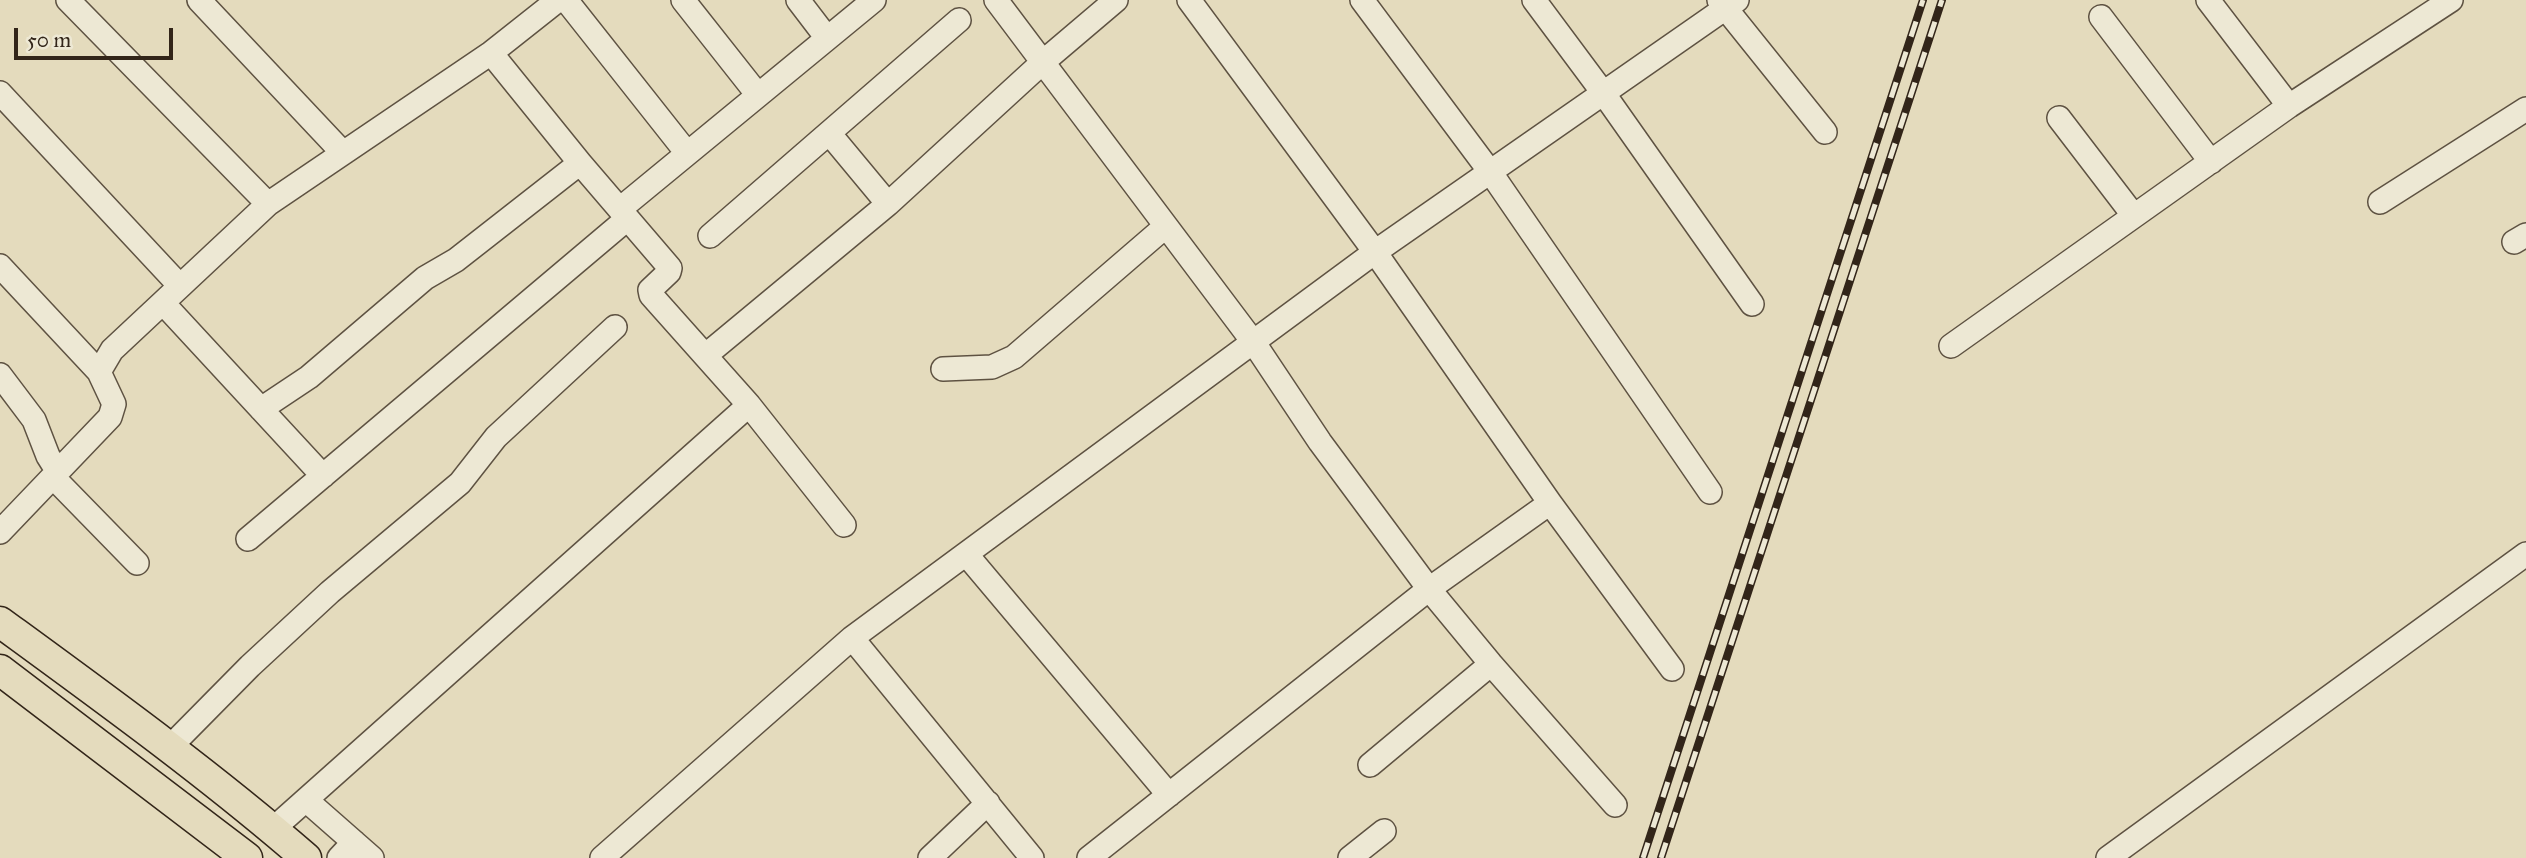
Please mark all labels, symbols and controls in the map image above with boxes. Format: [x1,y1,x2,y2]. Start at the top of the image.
scale bar [18,14,177,58]
text: 50 m [27,27,71,53]

